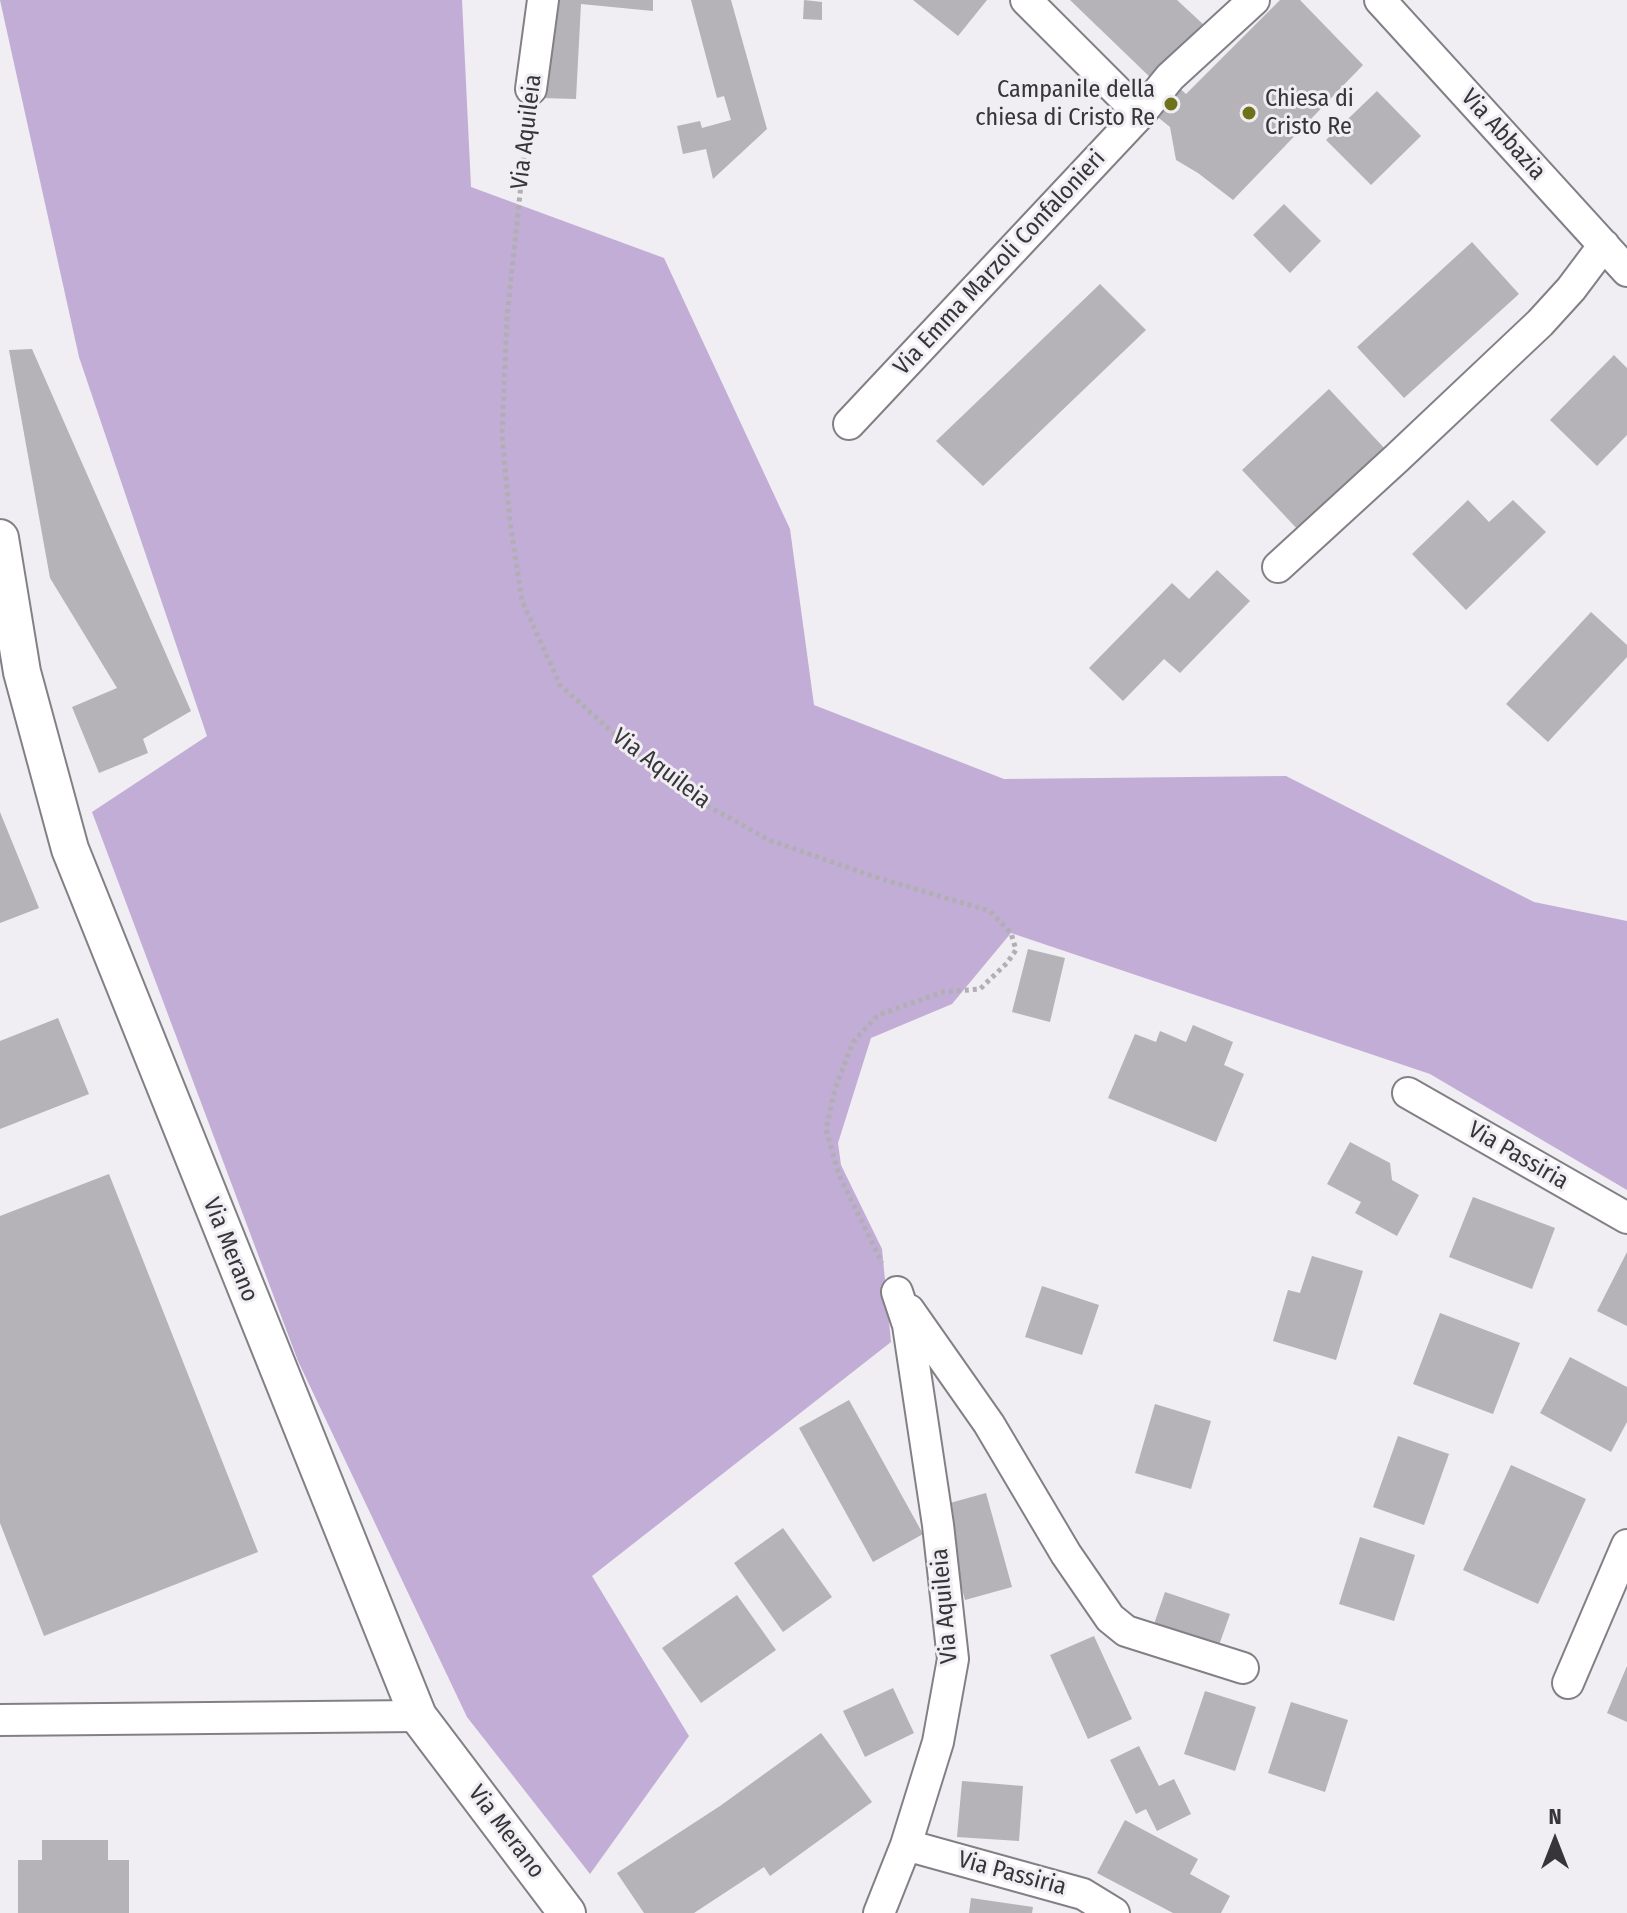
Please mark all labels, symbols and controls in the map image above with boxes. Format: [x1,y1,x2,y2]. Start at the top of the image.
street label: Via Aquileia [506,73,548,191]
place label: Campanile della chiesa di Cristo Re [975,76,1155,132]
street label: Via Abbazia [1455,84,1551,186]
place label: Chiesa di Cristo Re [1265,85,1354,141]
marker: Campanile della chiesa di Cristo Re [1162,95,1180,113]
marker: Chiesa di Cristo Re [1240,104,1258,122]
street label: Via Emma Marzoli Confalonieri [888,145,1112,381]
street label: Via Aquileia [606,723,716,815]
street label: Via Passiria [1463,1116,1573,1196]
street label: Via Merano [196,1194,264,1306]
street label: Via Aquileia [926,1547,964,1665]
street label: Via Merano [462,1780,550,1884]
north arrow [1515,1801,1595,1881]
text: N [1548,1803,1562,1830]
street label: Via Passiria [955,1846,1069,1902]

